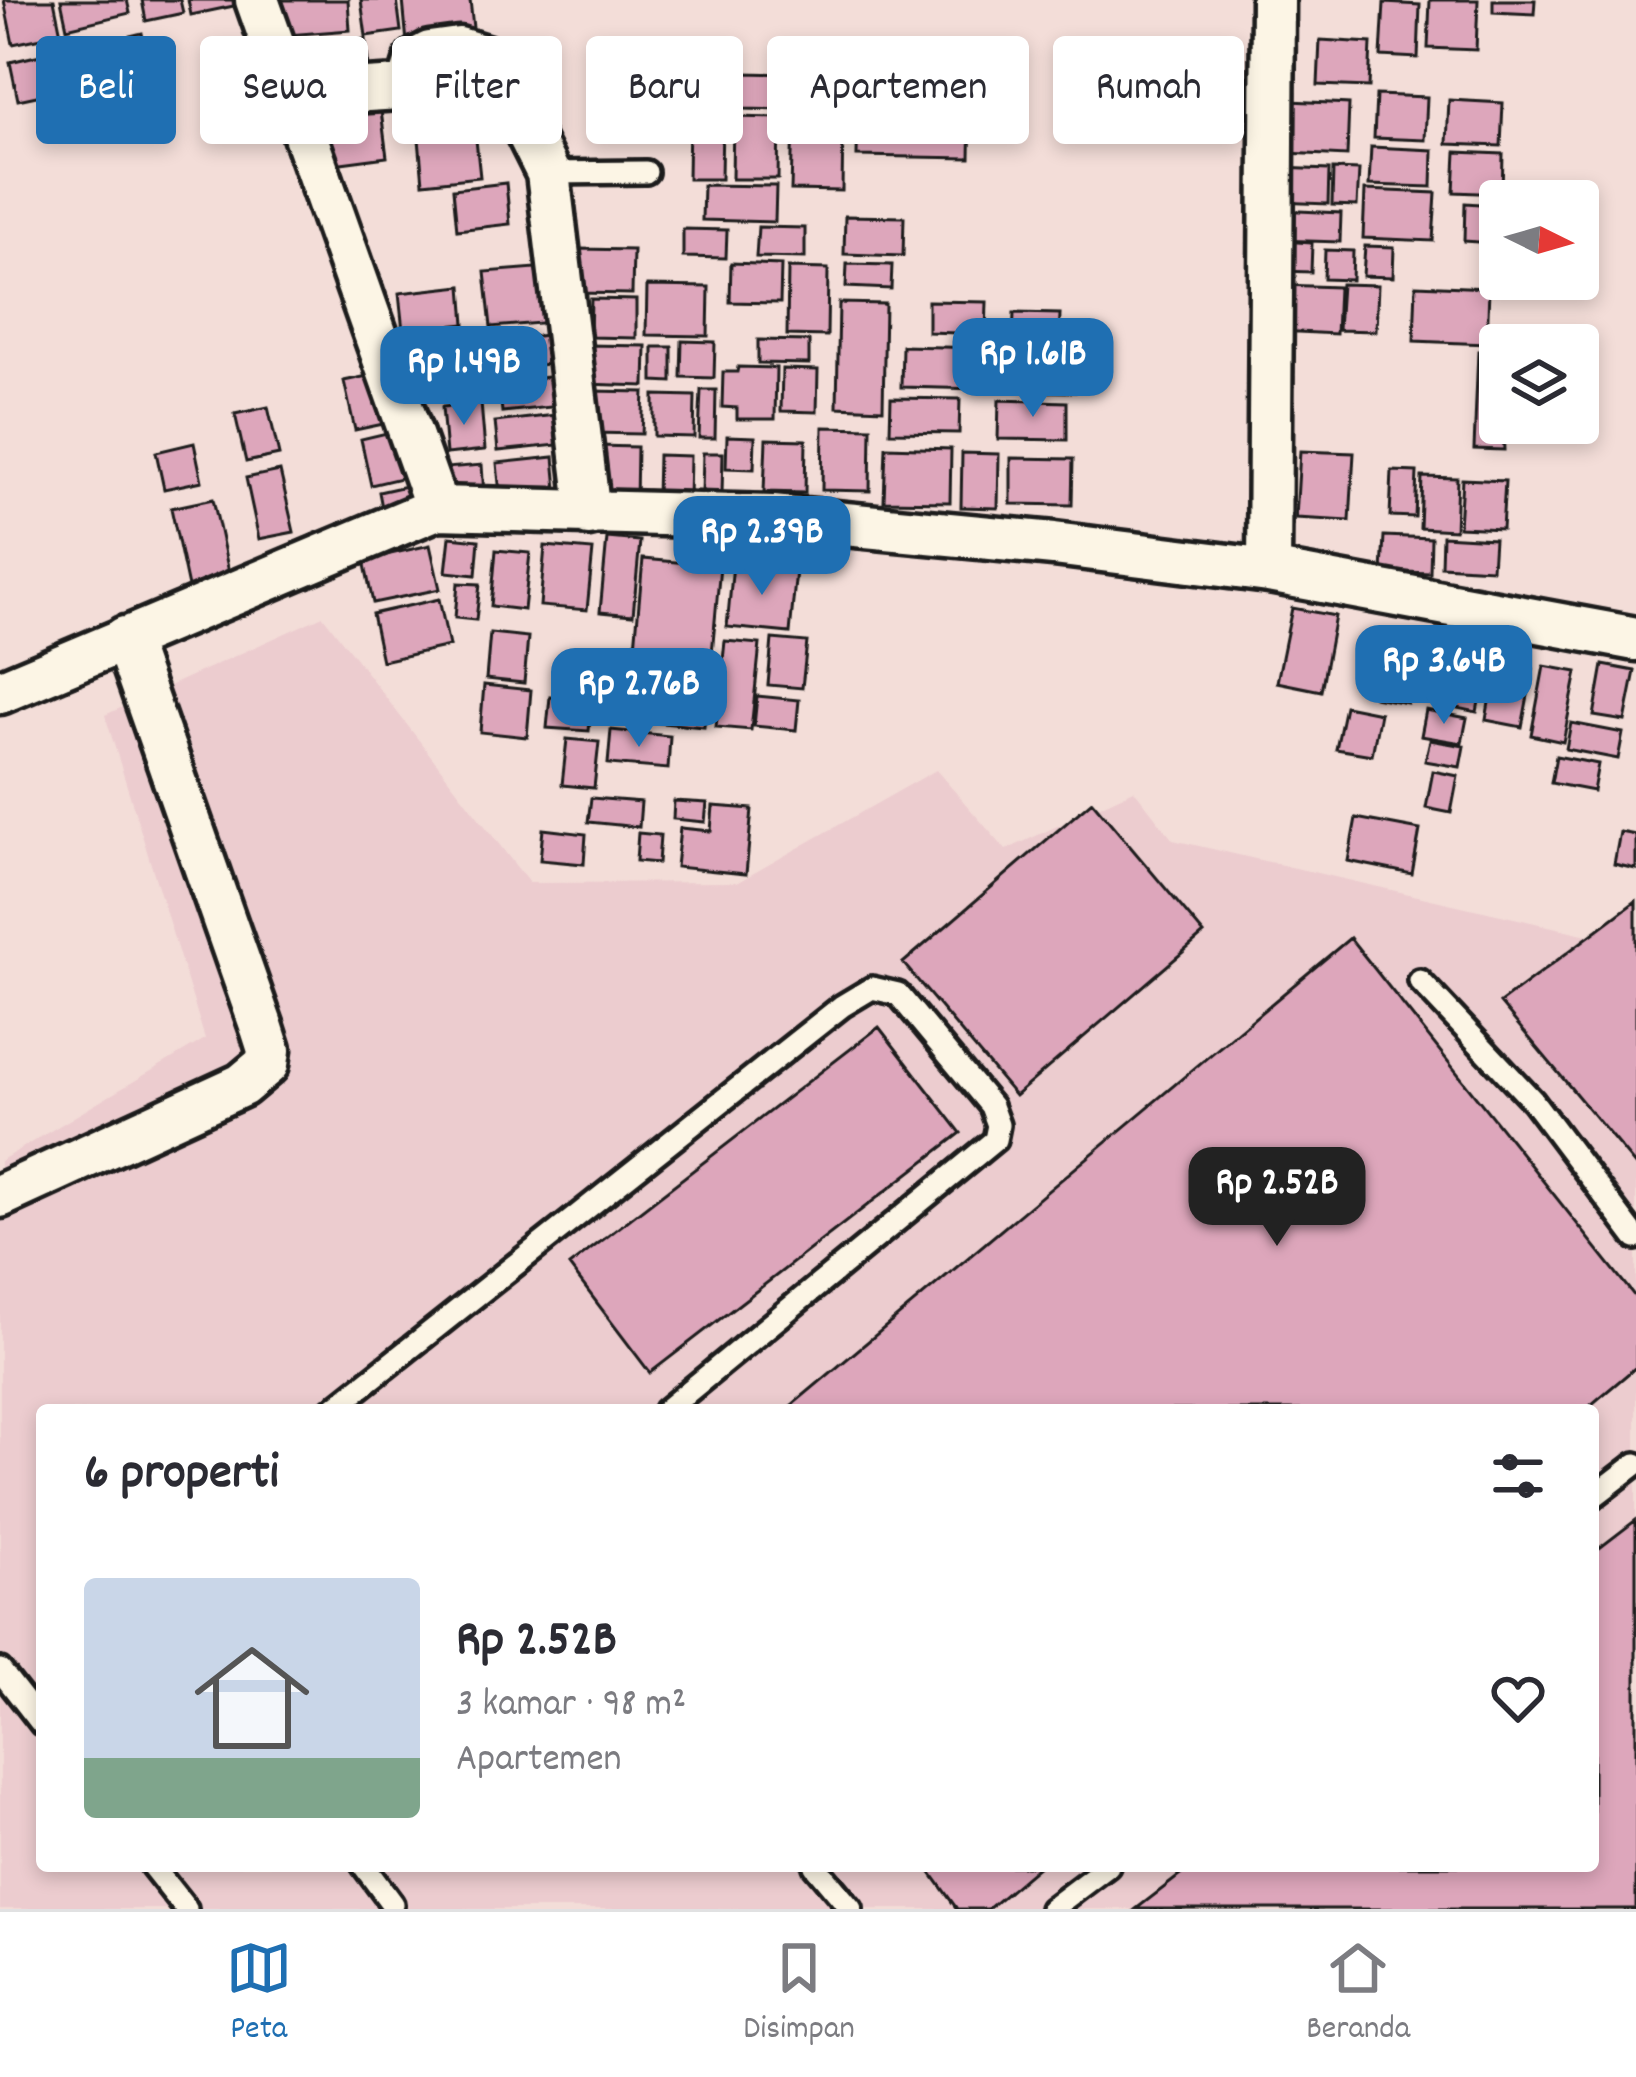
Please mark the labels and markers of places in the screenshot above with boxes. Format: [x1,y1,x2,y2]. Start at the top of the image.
pin: Rp 1.61B [909,318,1157,420]
pin: Rp 1.49B [340,326,588,428]
pin: Rp 2.39B [638,496,886,598]
pin: Rp 3.64B [1320,625,1568,727]
pin: Rp 2.76B [515,648,763,750]
pin: Rp 2.52B [1153,1147,1401,1249]

